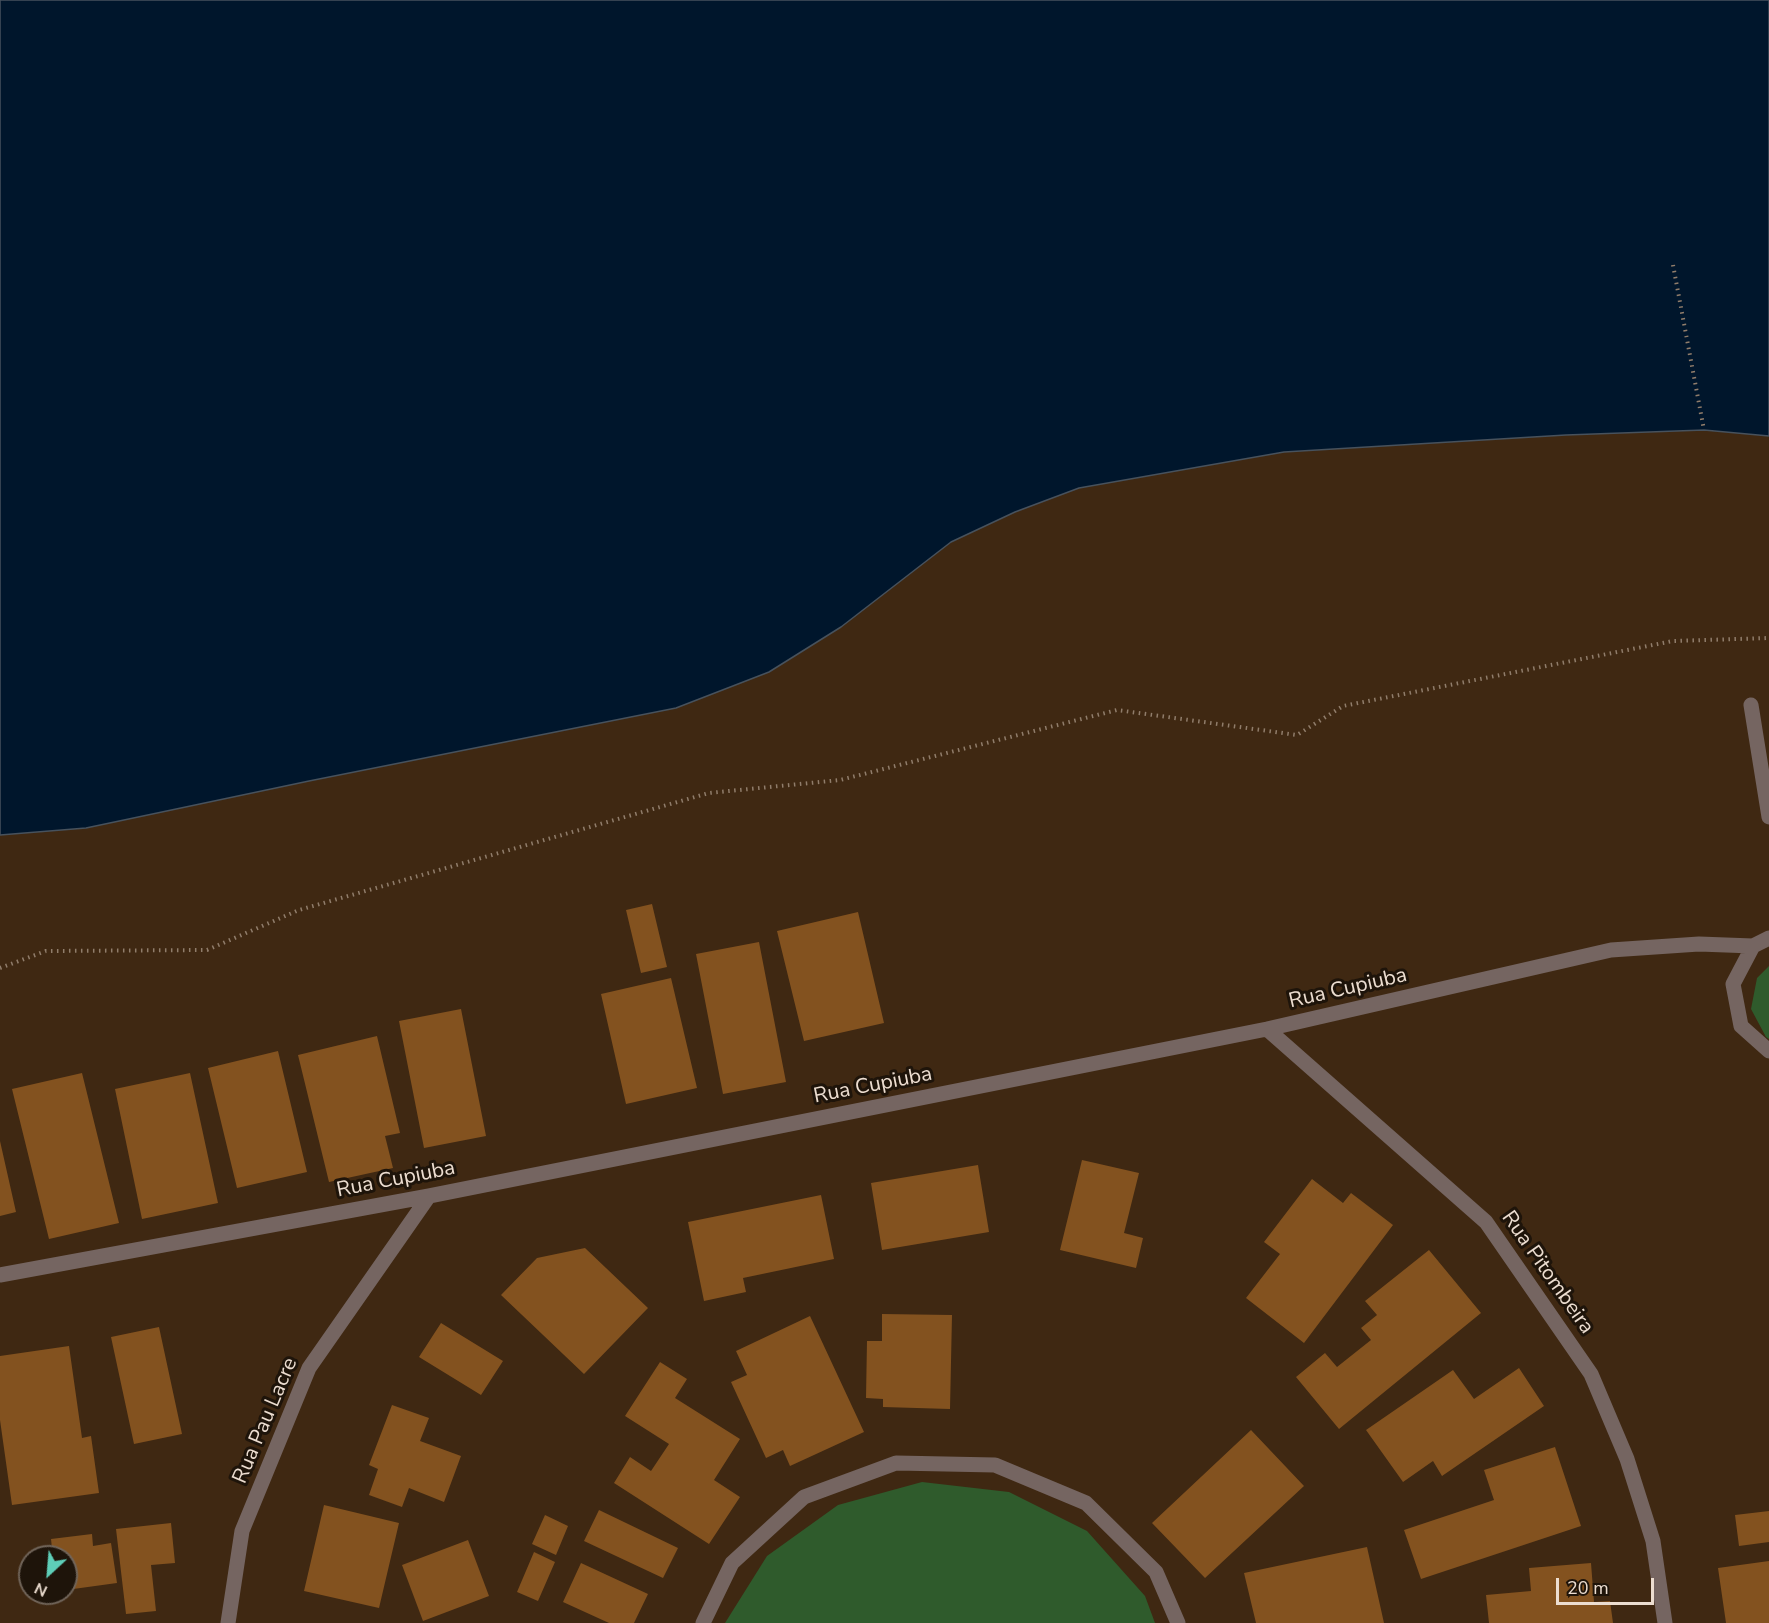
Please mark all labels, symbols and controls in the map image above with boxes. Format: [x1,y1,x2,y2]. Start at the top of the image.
street label: Rua Cupiuba [1287,963,1409,1015]
street label: Rua Cupiuba [812,1062,934,1110]
street label: Rua Cupiuba [335,1156,457,1204]
street label: Rua Pitombeira [1495,1207,1599,1339]
street label: Rua Pau Lacre [228,1354,304,1488]
north arrow [18,1545,78,1605]
scale bar [1559,1566,1656,1604]
text: 20 m [1567,1576,1609,1600]
text: N [31,1577,51,1602]

